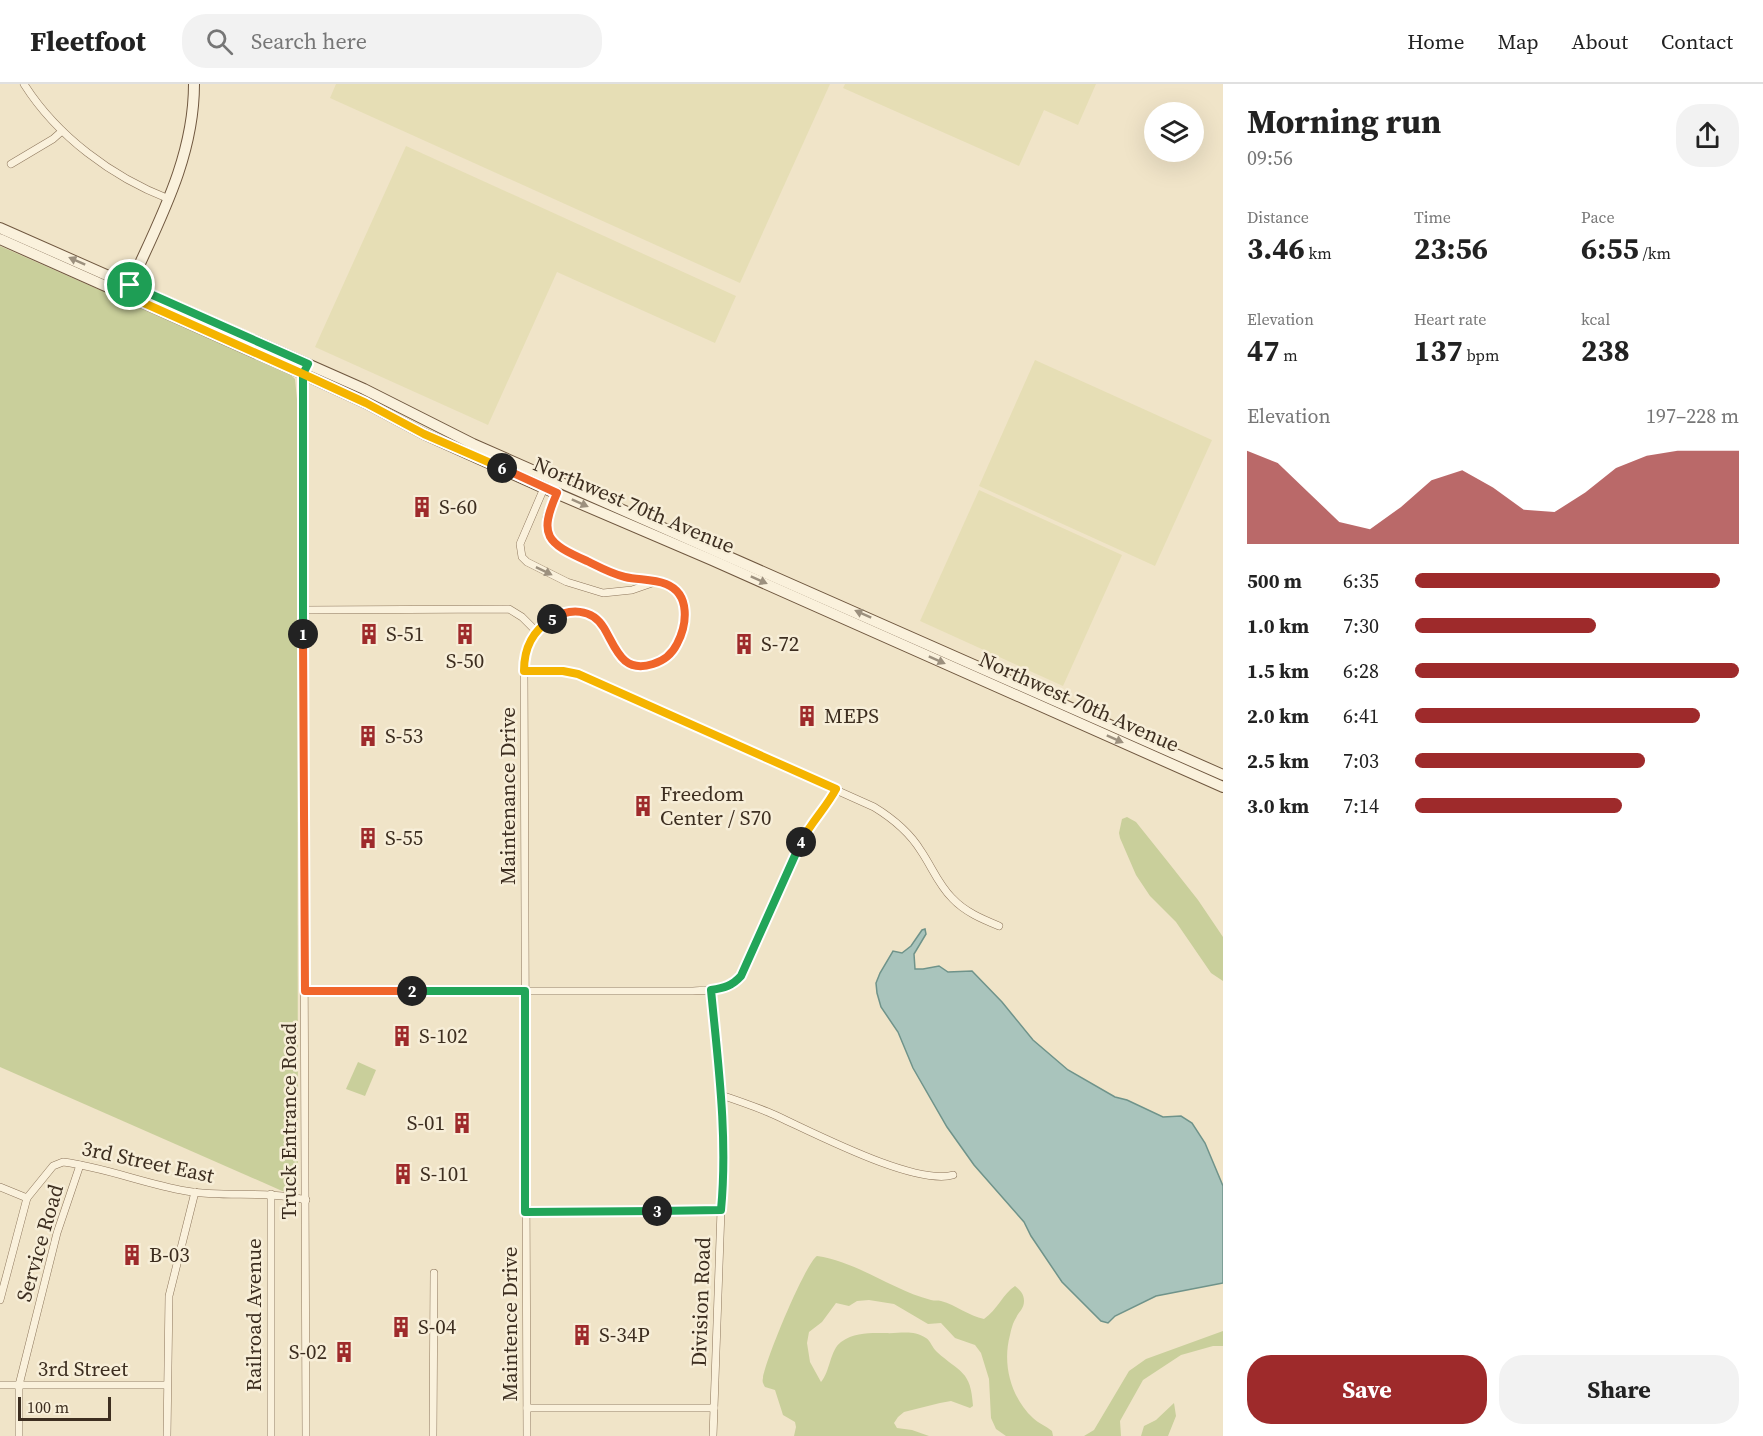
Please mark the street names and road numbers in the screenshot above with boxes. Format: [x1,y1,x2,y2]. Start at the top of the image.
street label: Northwest 70th Avenue [529,449,739,560]
street label: Northwest 70th Avenue [975,644,1184,759]
street label: Maintenance Drive [493,707,522,885]
street label: Truck Entrance Road [274,1022,303,1219]
street label: 3rd Street East [79,1133,217,1190]
street label: Service Road [9,1181,70,1305]
street label: Division Road [684,1237,717,1367]
street label: Railroad Avenue [239,1238,268,1392]
street label: Maintence Drive [495,1247,524,1401]
street label: 3rd Street [38,1354,128,1383]

